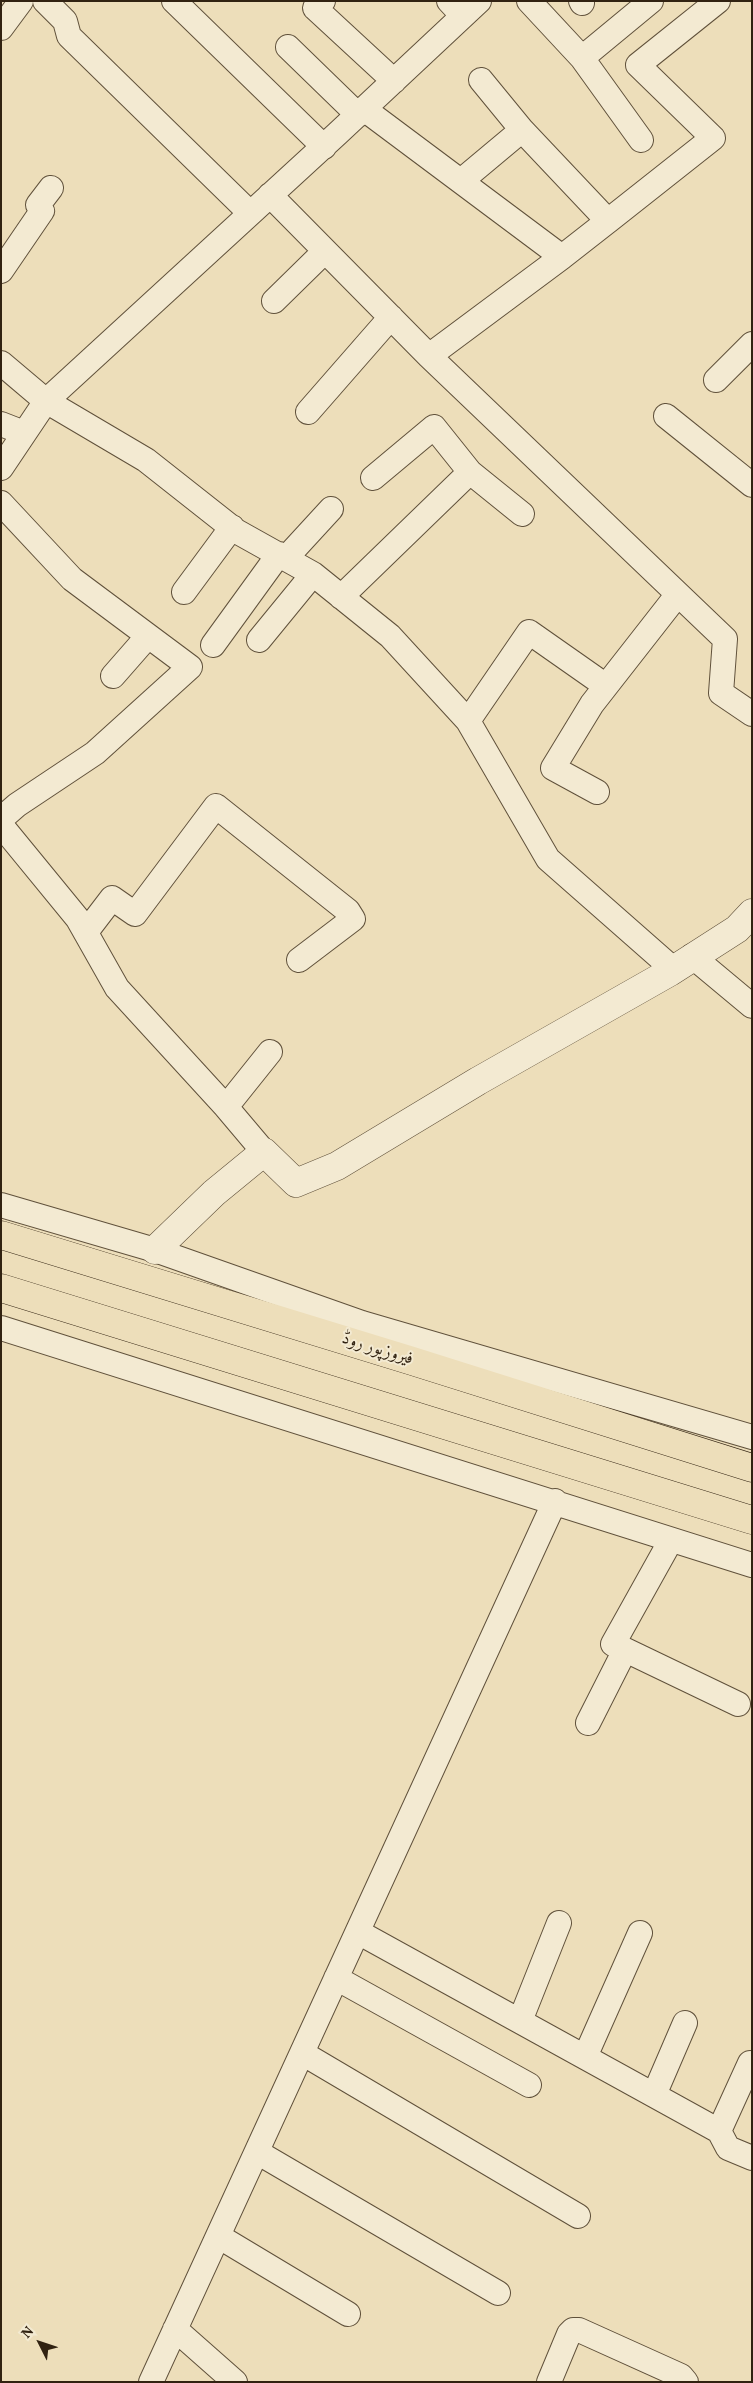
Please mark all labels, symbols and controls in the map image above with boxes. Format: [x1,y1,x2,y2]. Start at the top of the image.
street label: فیروزپور روڈ [338,1329,416,1371]
north arrow [15,2318,65,2368]
text: N [18,2323,39,2343]

